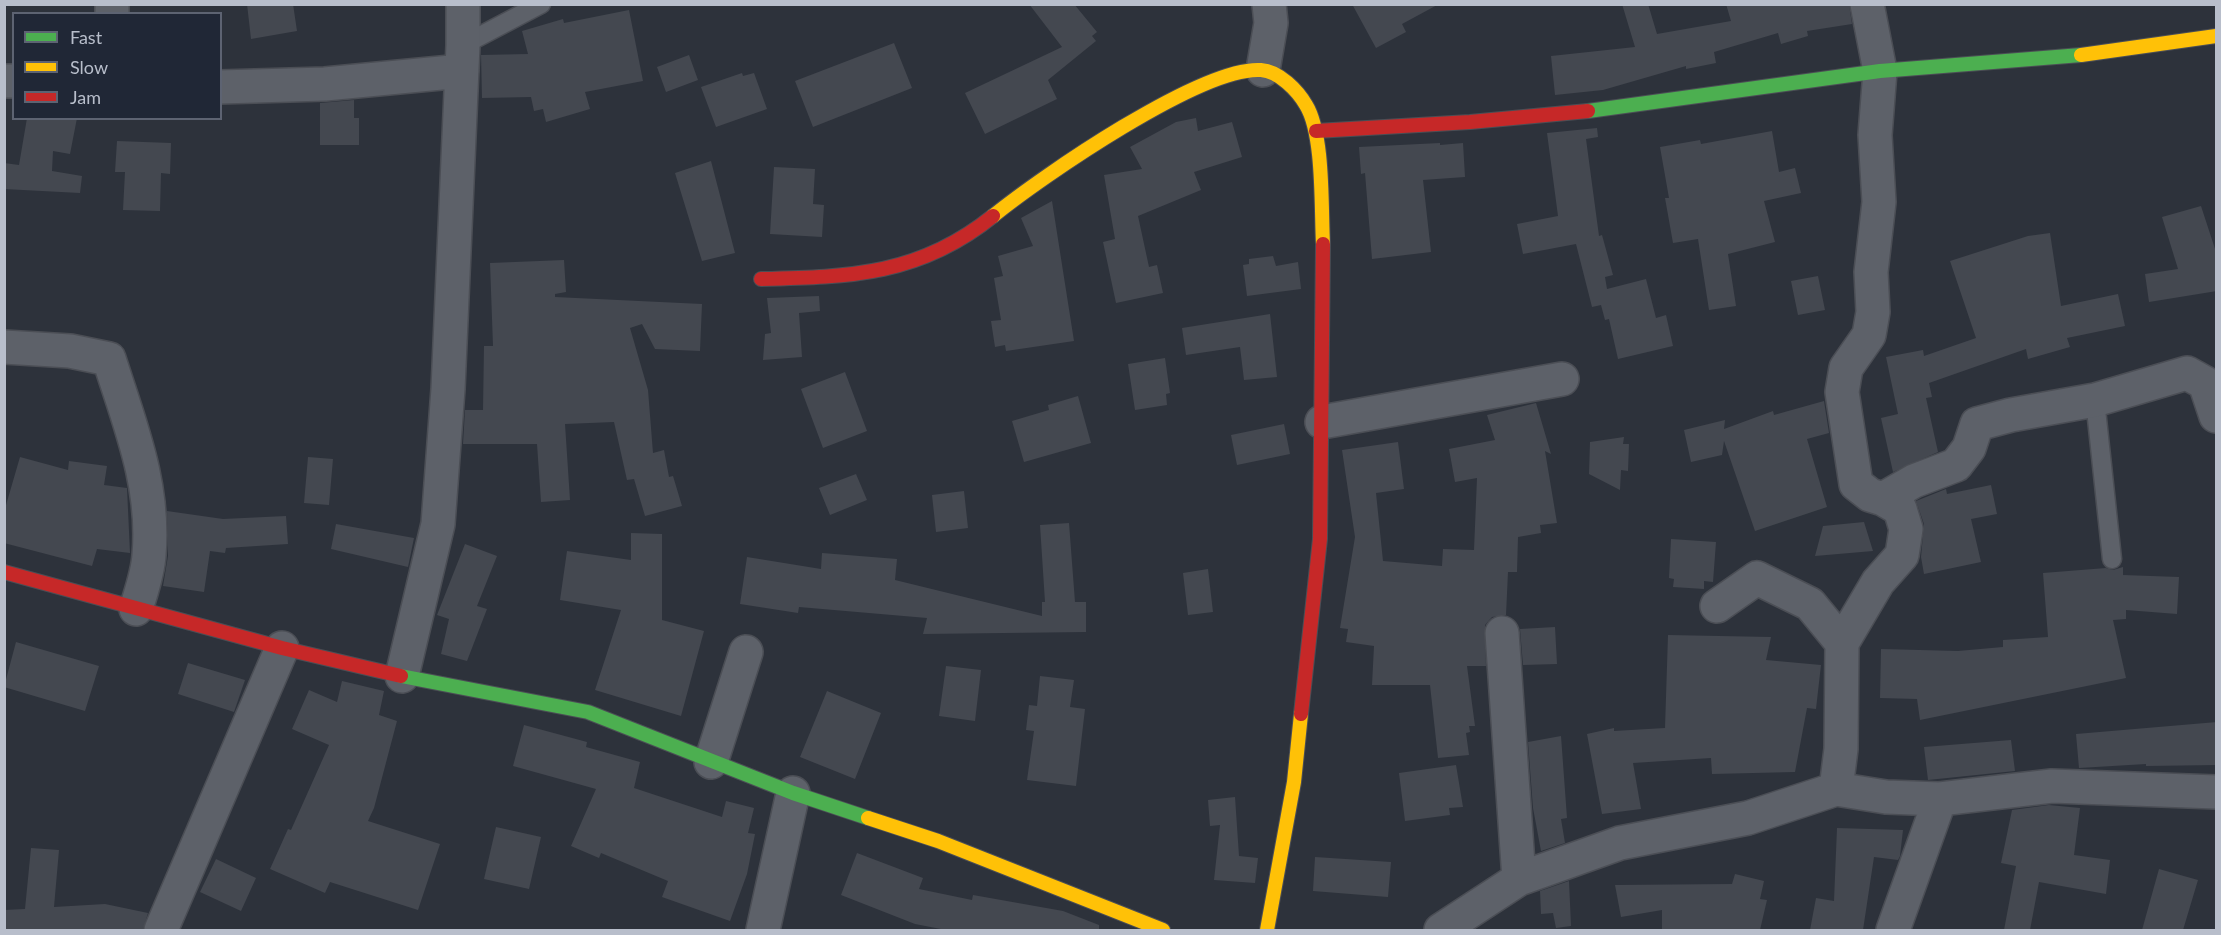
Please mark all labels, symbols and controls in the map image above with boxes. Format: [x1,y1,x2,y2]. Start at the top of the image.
legend [12,12,222,120]
text: Fast [70,26,102,48]
text: Slow [70,56,108,78]
text: Jam [70,86,101,108]

